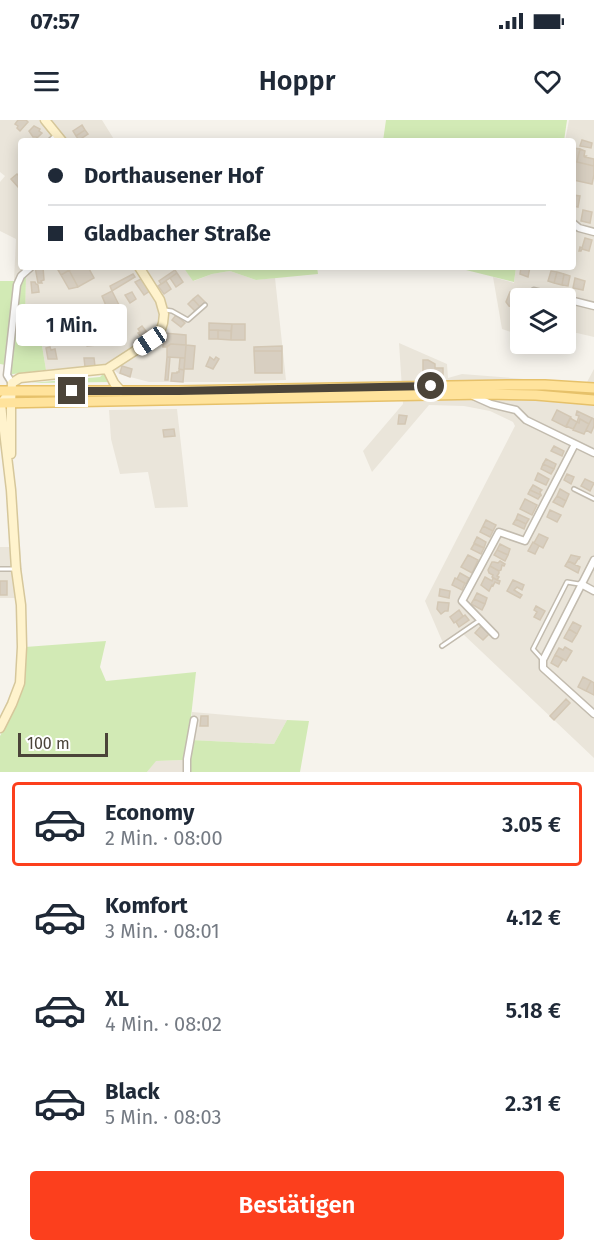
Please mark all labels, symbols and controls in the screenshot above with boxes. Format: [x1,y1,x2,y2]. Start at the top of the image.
text: 07:57 [30,8,80,35]
icon: menu [30,65,63,98]
text: Hoppr [259,65,335,97]
icon: heart [531,65,564,98]
text: Dorthausener Hof [84,162,263,189]
text: Gladbacher Straße [84,220,271,247]
map controls [510,288,576,354]
button: layers [510,288,576,354]
callout: 1 Min. [16,304,128,346]
text: 1 Min. [46,313,97,337]
car [130,323,170,359]
route start [417,372,444,399]
route end [58,377,85,404]
scale bar [18,730,108,758]
text: 100 m [27,734,70,753]
icon: car [33,797,87,851]
text: Economy [105,799,194,826]
text: 3.05 € [502,811,561,838]
text: 2 Min. · 08:00 [105,826,223,850]
icon: car [33,890,87,944]
text: Komfort [105,892,188,919]
text: 4.12 € [506,904,561,931]
text: 3 Min. · 08:01 [105,919,220,943]
icon: car [33,983,87,1037]
text: XL [105,985,129,1012]
text: 5.18 € [505,997,561,1024]
text: 4 Min. · 08:02 [105,1012,222,1036]
icon: car [33,1076,87,1130]
text: Black [105,1078,160,1105]
text: 2.31 € [505,1090,561,1117]
text: 5 Min. · 08:03 [105,1105,221,1129]
button: Bestätigen [30,1171,564,1240]

